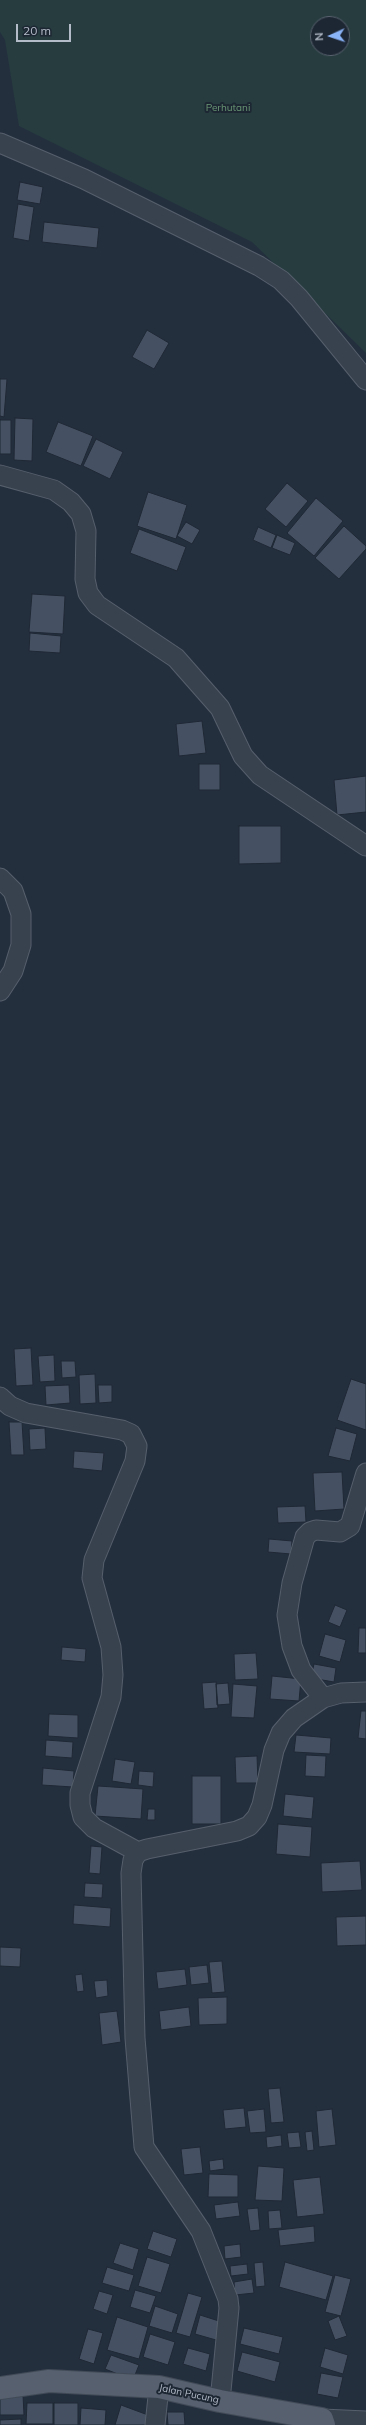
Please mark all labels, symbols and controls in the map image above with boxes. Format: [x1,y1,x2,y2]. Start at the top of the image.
scale bar [18,16,73,42]
north arrow [310,16,350,56]
text: 20 m [23,23,51,38]
text: N [312,32,326,41]
park label: Perhutani [206,102,250,114]
street label: Jalan Pucung [158,2382,220,2406]

